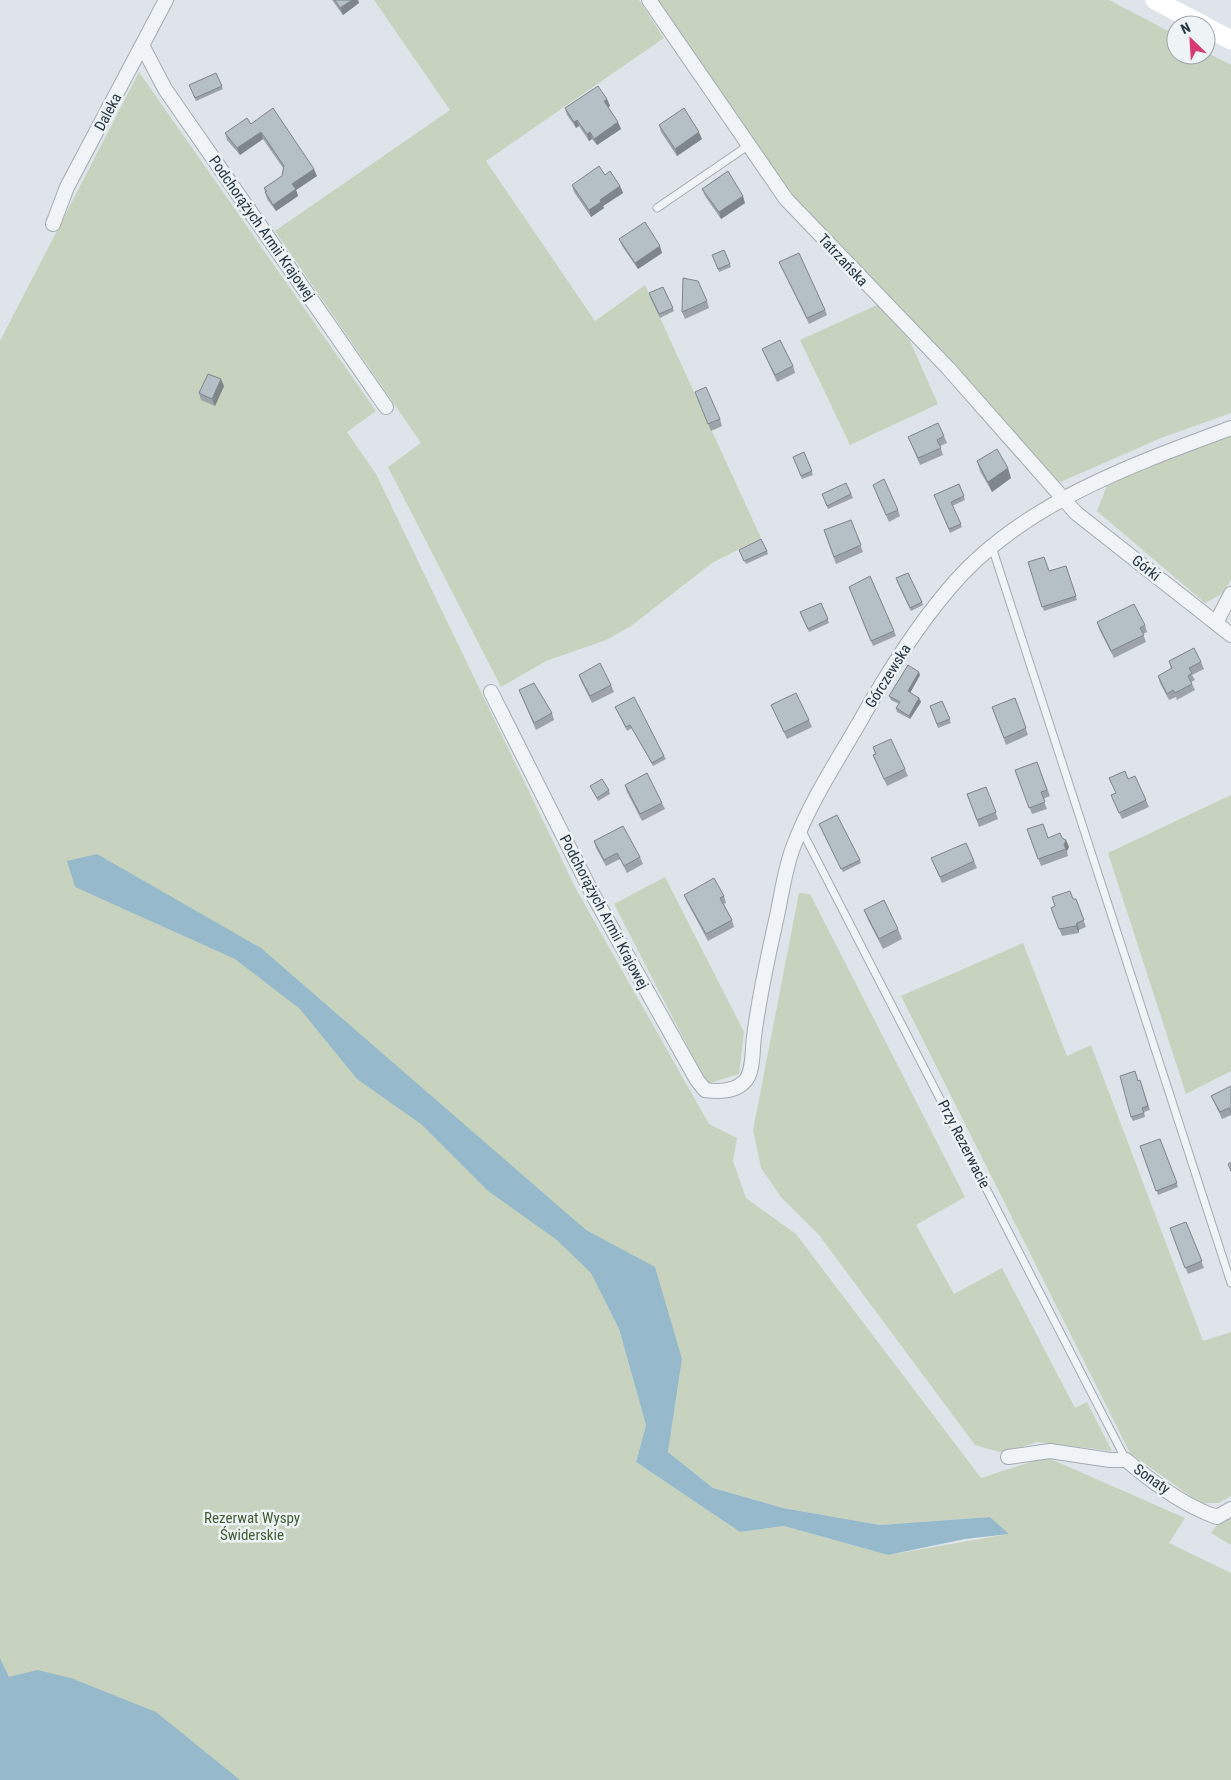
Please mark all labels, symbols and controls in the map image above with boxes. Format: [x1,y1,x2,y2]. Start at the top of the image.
north arrow [1166,15,1216,65]
text: N [1178,19,1193,37]
street label: Daleka [91,90,125,134]
street label: Podchorążych Armii Krajowej [205,152,319,304]
street label: Tatrzańska [814,230,872,290]
street label: Górki [1128,551,1164,585]
street label: Górczewska [861,641,915,711]
street label: Podchorążych Armii Krajowej [556,832,652,992]
street label: Przy Rezerwacie [934,1097,994,1191]
street label: Sonaty [1130,1460,1174,1498]
park label: Rezerwat Wyspy Świderskie [204,1509,300,1544]

